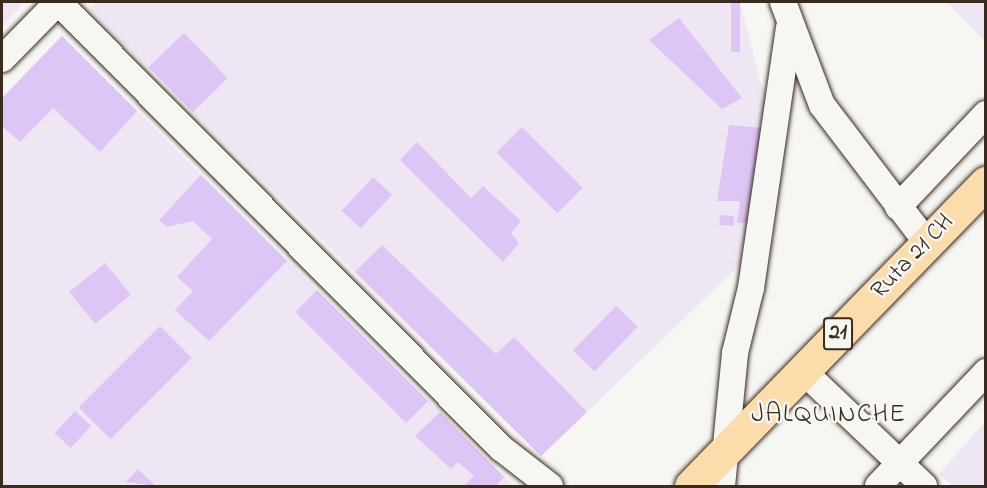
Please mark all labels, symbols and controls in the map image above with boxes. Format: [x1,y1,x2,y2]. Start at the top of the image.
street label: Ruta 21 CH [866,209,960,305]
road number: 21 [823,315,853,353]
district label: JALQUINCHE [751,400,907,432]

